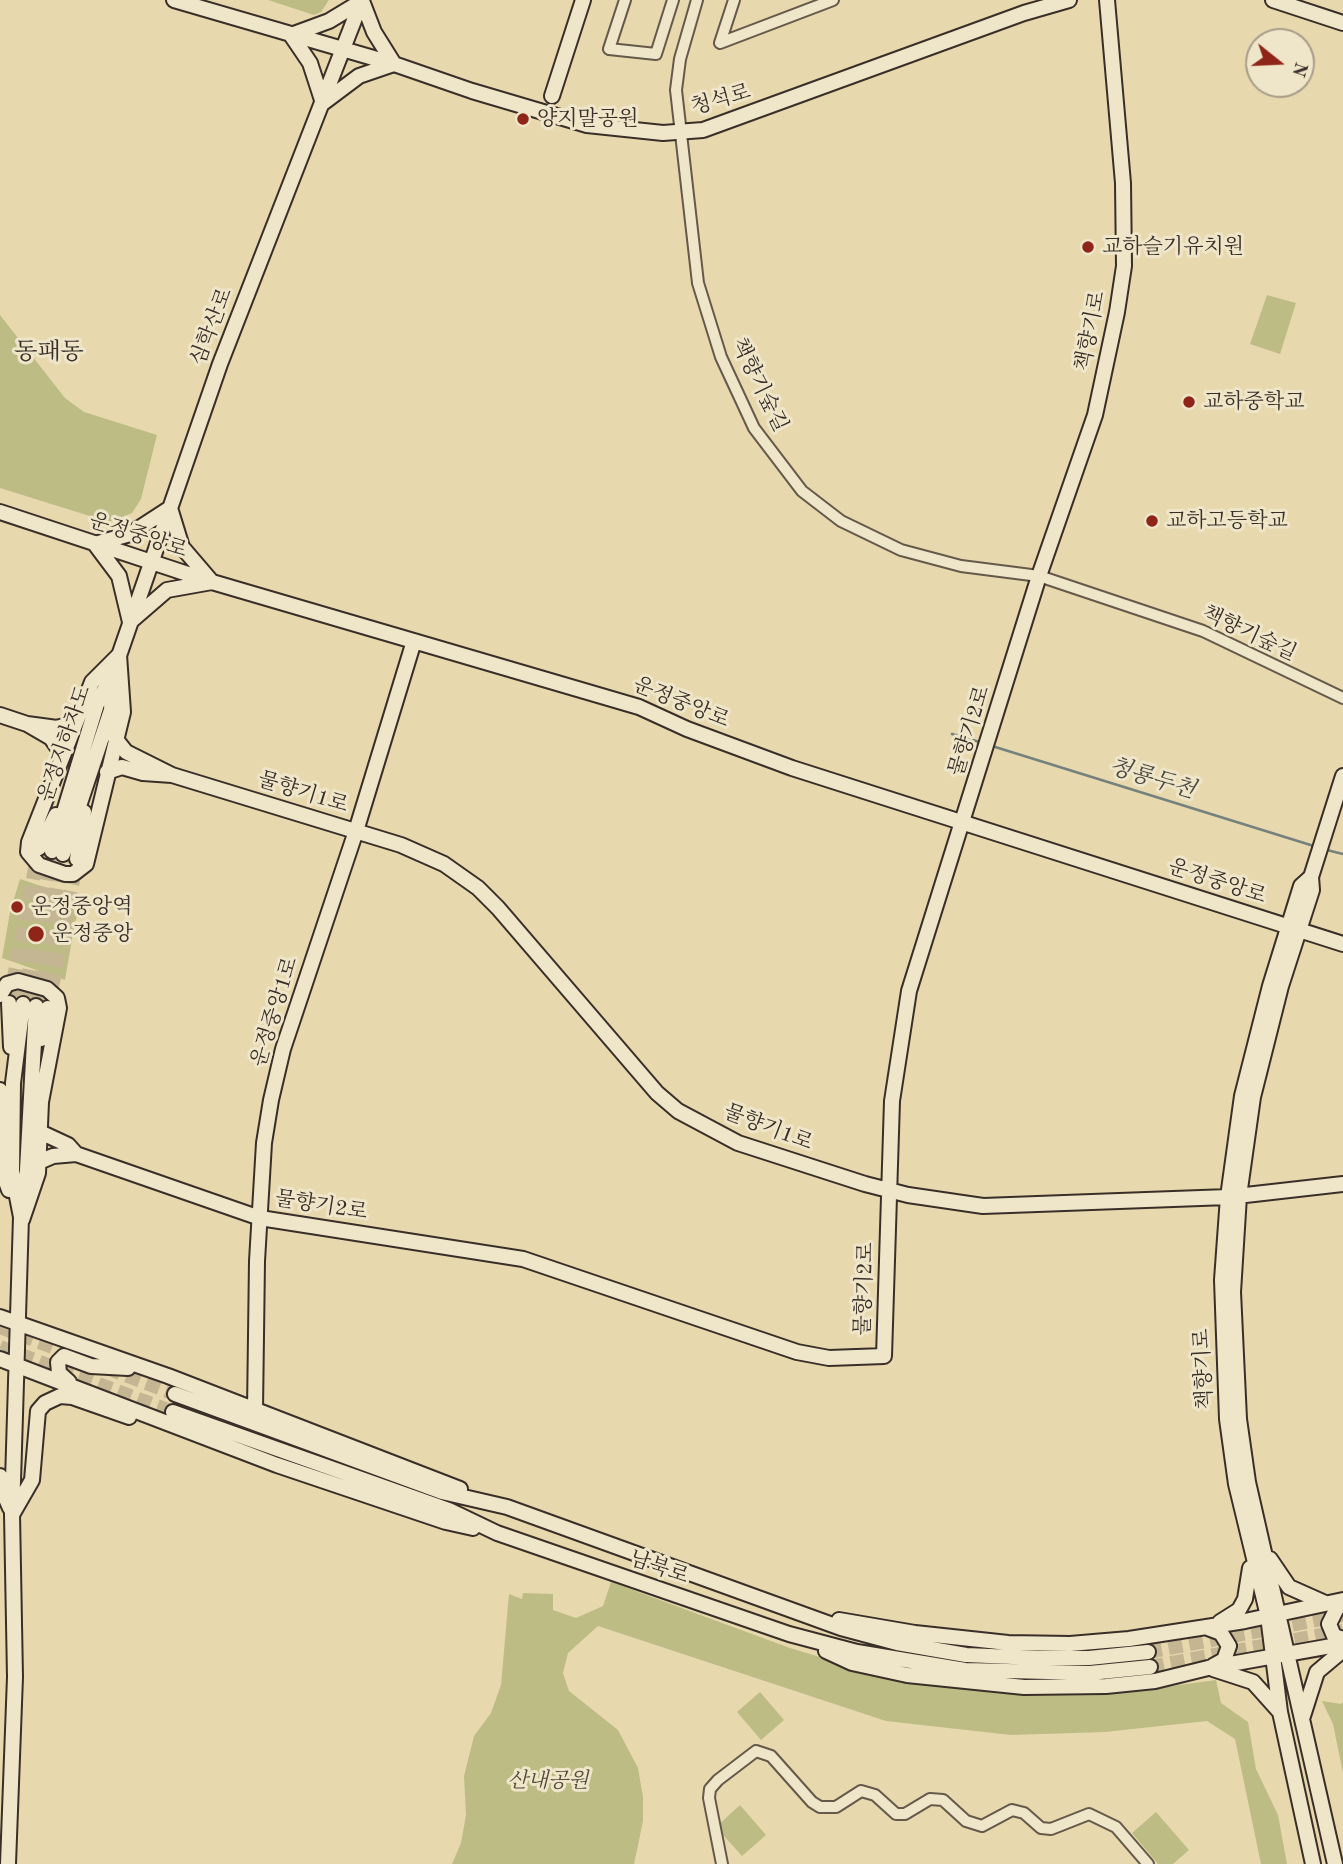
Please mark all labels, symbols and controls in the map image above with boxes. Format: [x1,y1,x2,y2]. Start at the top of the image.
north arrow [1245,28,1315,98]
text: N [1287,59,1310,79]
street label: 청석로 [688,80,754,120]
place label: 양지말공원 [537,106,638,132]
marker: 양지말공원 [515,111,531,127]
place label: 교하슬기유치원 [1102,234,1244,260]
marker: 교하슬기유치원 [1080,239,1096,255]
street label: 심학산로 [186,285,238,369]
street label: 책향기로 [1071,289,1111,373]
street label: 책향기숲길 [725,334,793,436]
district label: 동패동 [14,339,84,367]
place label: 교하중학교 [1203,389,1304,415]
marker: 교하중학교 [1181,394,1197,410]
street label: 운정중앙로 [86,508,190,564]
place label: 교하고등학교 [1166,508,1288,534]
marker: 교하고등학교 [1144,513,1160,529]
street label: 책향기숲길 [1198,601,1300,667]
street label: 운정중앙로 [629,672,733,734]
street label: 운정지하차도 [33,682,97,806]
street label: 물향기2로 [944,683,996,779]
water label: 청룡두천 [1105,753,1199,805]
street label: 물향기1로 [255,767,351,819]
street label: 운정중앙로 [1165,854,1269,910]
place label: 운정중앙역 [31,894,132,920]
marker: 운정중앙역 [9,899,25,915]
place label: 운정중앙 [52,921,133,947]
marker: 운정중앙 [26,924,46,944]
street label: 운정중앙1로 [246,954,304,1070]
street label: 물향기1로 [720,1100,816,1156]
street label: 물향기2로 [273,1186,369,1226]
street label: 물향기2로 [851,1242,879,1336]
street label: 책향기로 [1189,1328,1219,1410]
street label: 남북로 [626,1546,692,1590]
park label: 산내공원 [507,1768,589,1794]

